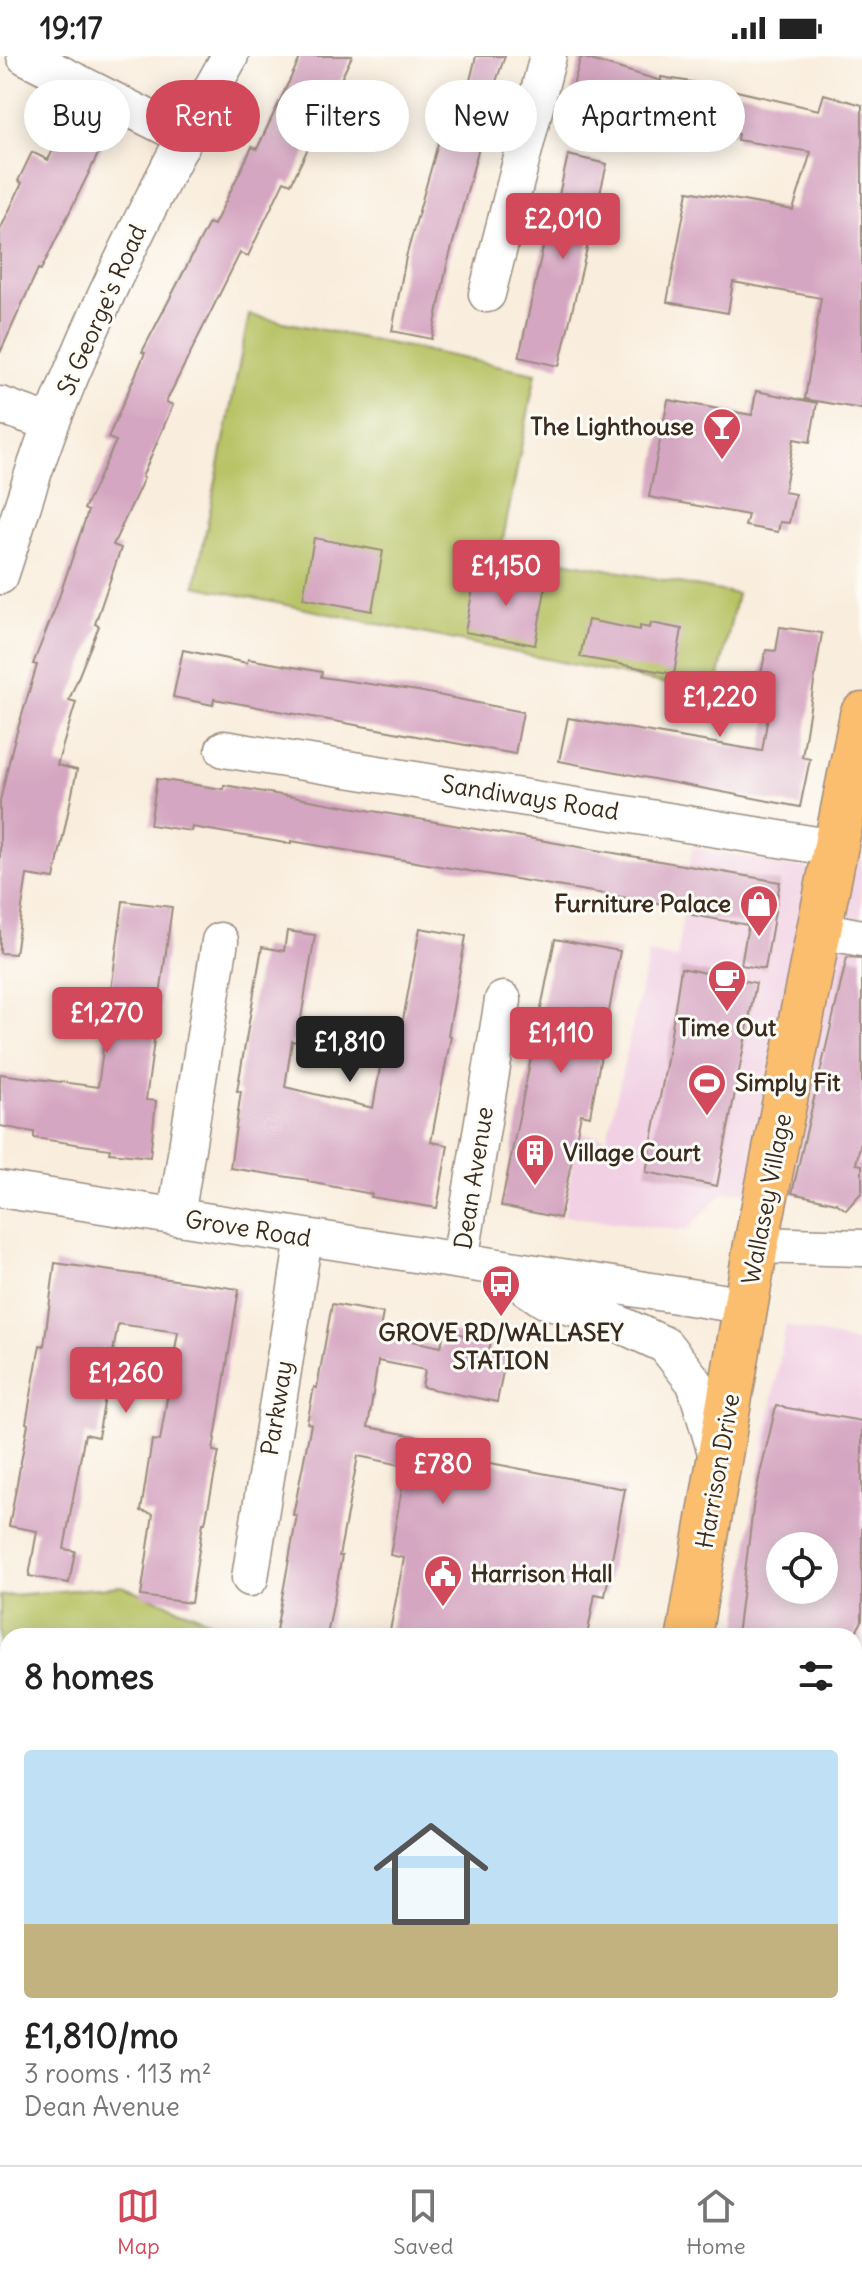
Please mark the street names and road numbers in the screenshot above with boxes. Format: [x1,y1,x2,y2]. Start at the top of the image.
street label: St George's Road [50,220,152,400]
street label: Sandiways Road [439,768,621,826]
street label: Dean Avenue [447,1105,499,1251]
street label: Wallasey Village [735,1111,797,1287]
street label: Grove Road [183,1203,313,1253]
street label: Parkway [254,1358,298,1457]
street label: Harrison Drive [689,1391,745,1551]

